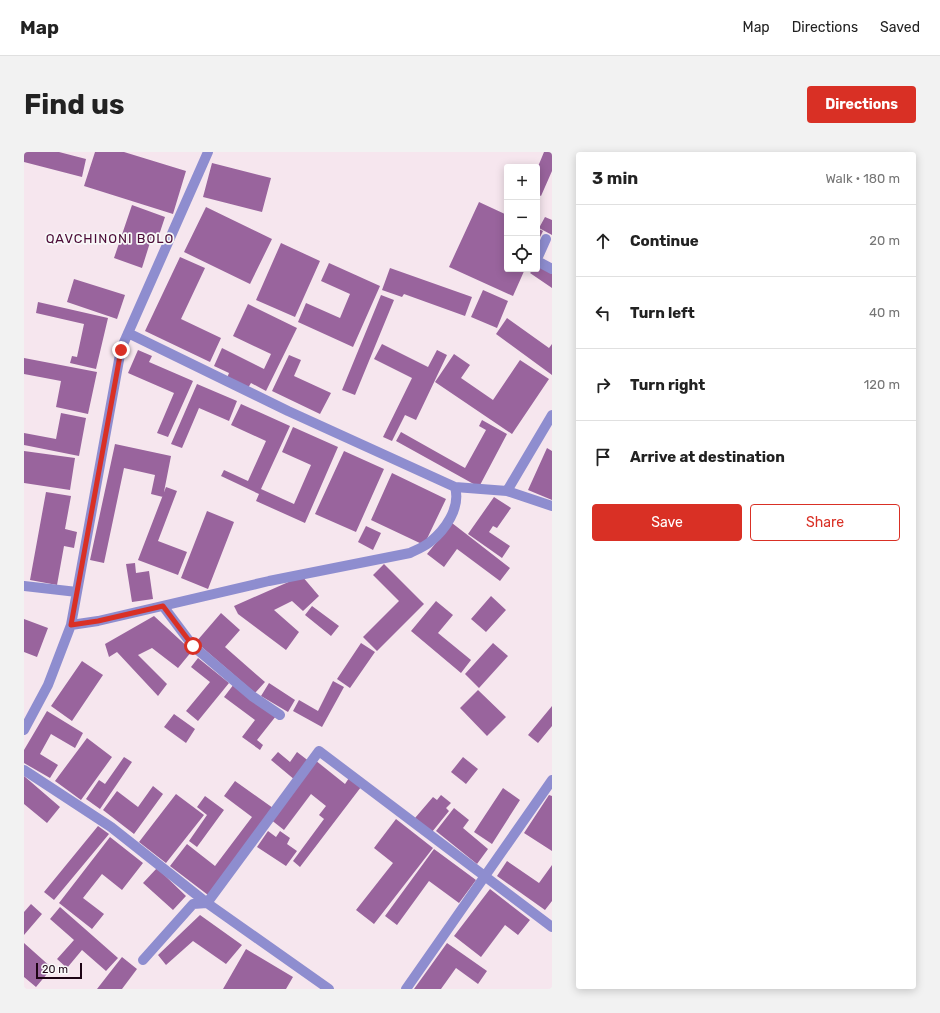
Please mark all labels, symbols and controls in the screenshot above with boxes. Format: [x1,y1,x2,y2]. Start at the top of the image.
text: Map [20,16,59,39]
text: Map [743,19,770,36]
text: Directions [792,19,858,36]
text: Saved [880,19,920,36]
button: Directions [807,86,916,123]
text: Find us [24,88,124,121]
map controls [504,164,540,272]
button: + [504,164,540,200]
text: 3 min [592,168,638,188]
text: Walk · 180 m [825,171,900,186]
button: − [504,200,540,236]
icon: ahead [592,230,614,252]
district label: QAVCHINONI BOLO [46,231,174,246]
text: Continue [630,232,699,250]
text: 20 m [869,233,900,248]
button: locate [504,236,540,272]
icon: left [592,302,614,324]
text: Turn left [630,304,695,322]
text: 40 m [869,305,900,320]
route end [112,341,130,359]
icon: right [592,374,614,396]
text: Turn right [630,376,705,394]
text: 120 m [864,377,900,392]
icon: arrive [592,446,614,468]
text: Arrive at destination [630,448,785,466]
button: Save [592,504,742,541]
button: Share [750,504,900,541]
route start [184,637,202,655]
scale bar [36,961,82,980]
text: 20 m [42,963,68,976]

